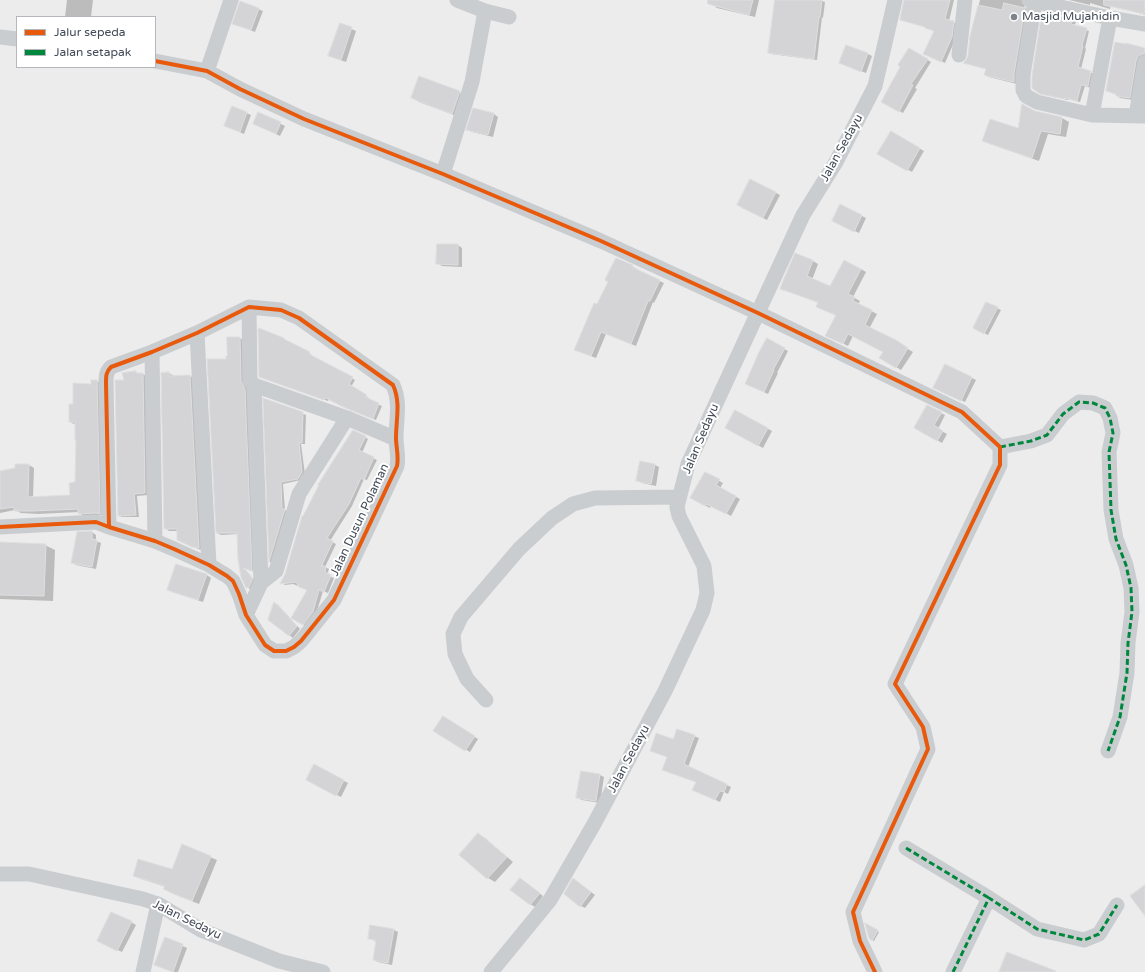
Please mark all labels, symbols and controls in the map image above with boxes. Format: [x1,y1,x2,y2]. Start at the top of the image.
place label: Masjid Mujahidin [1022,10,1120,24]
marker: Masjid Mujahidin [1009,12,1019,22]
legend [16,16,156,68]
text: Jalur sepeda [54,25,126,39]
text: Jalan setapak [54,45,131,59]
street label: Jalan Sedayu [818,112,866,184]
street label: Jalan Sedayu [680,402,722,476]
street label: Jalan Dusun Polaman [328,462,392,578]
street label: Jalan Sedayu [605,723,653,795]
street label: Jalan Sedayu [150,897,224,943]

